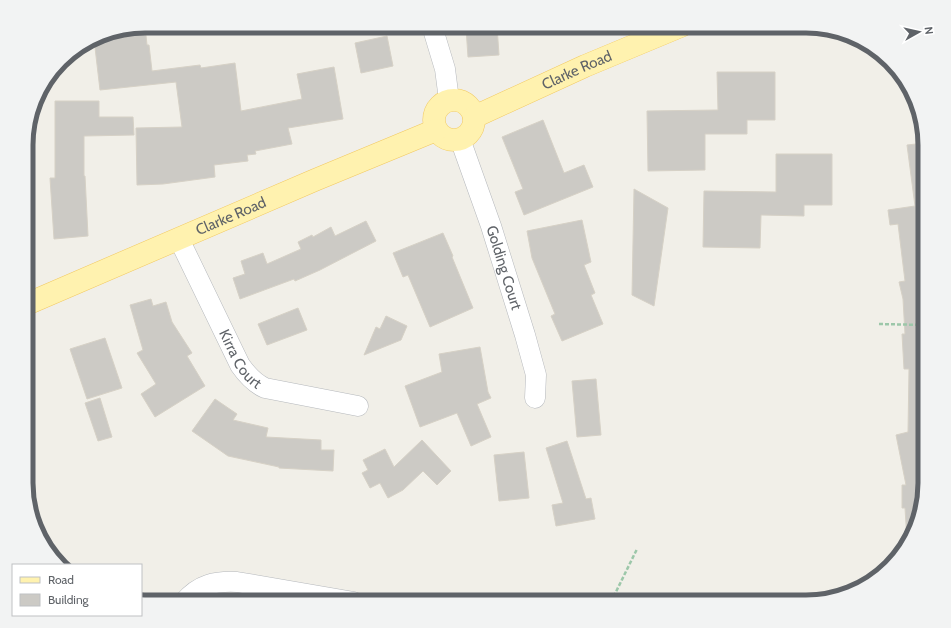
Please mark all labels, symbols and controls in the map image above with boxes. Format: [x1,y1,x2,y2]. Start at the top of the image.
north arrow [899,12,939,52]
text: N [921,26,936,35]
street label: Clarke Road [539,47,615,94]
street label: Clarke Road [193,193,269,239]
street label: Golding Court [482,223,526,312]
street label: Kirra Court [215,326,265,393]
legend [12,564,142,616]
text: Road [48,572,74,587]
text: Building [48,592,90,607]

